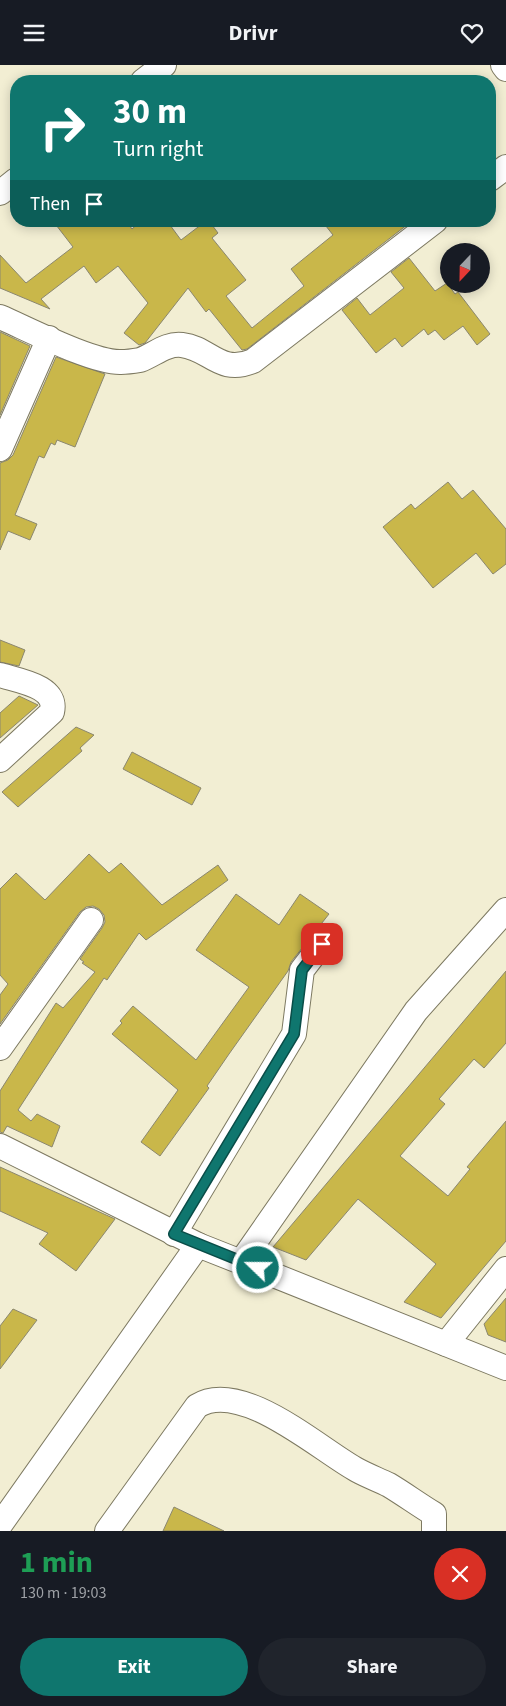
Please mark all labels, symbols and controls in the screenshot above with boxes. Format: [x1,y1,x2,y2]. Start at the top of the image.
text: Drivr [228,17,278,49]
icon: menu [20,19,48,47]
icon: heart [458,19,486,47]
text: 30 m [113,87,187,137]
icon: right [30,95,95,160]
text: Turn right [113,133,203,165]
icon: arrive [80,190,108,218]
text: Then [30,191,70,218]
north arrow [440,243,490,293]
map controls [440,243,490,293]
pin [301,923,343,965]
icon: arrive [308,930,336,958]
position arrow [231,1241,283,1293]
text: 1 min [20,1541,93,1584]
button: close [434,1548,486,1600]
text: 130 m · 19:03 [20,1582,107,1604]
button: Exit [20,1638,248,1696]
button: Share [258,1638,486,1696]

